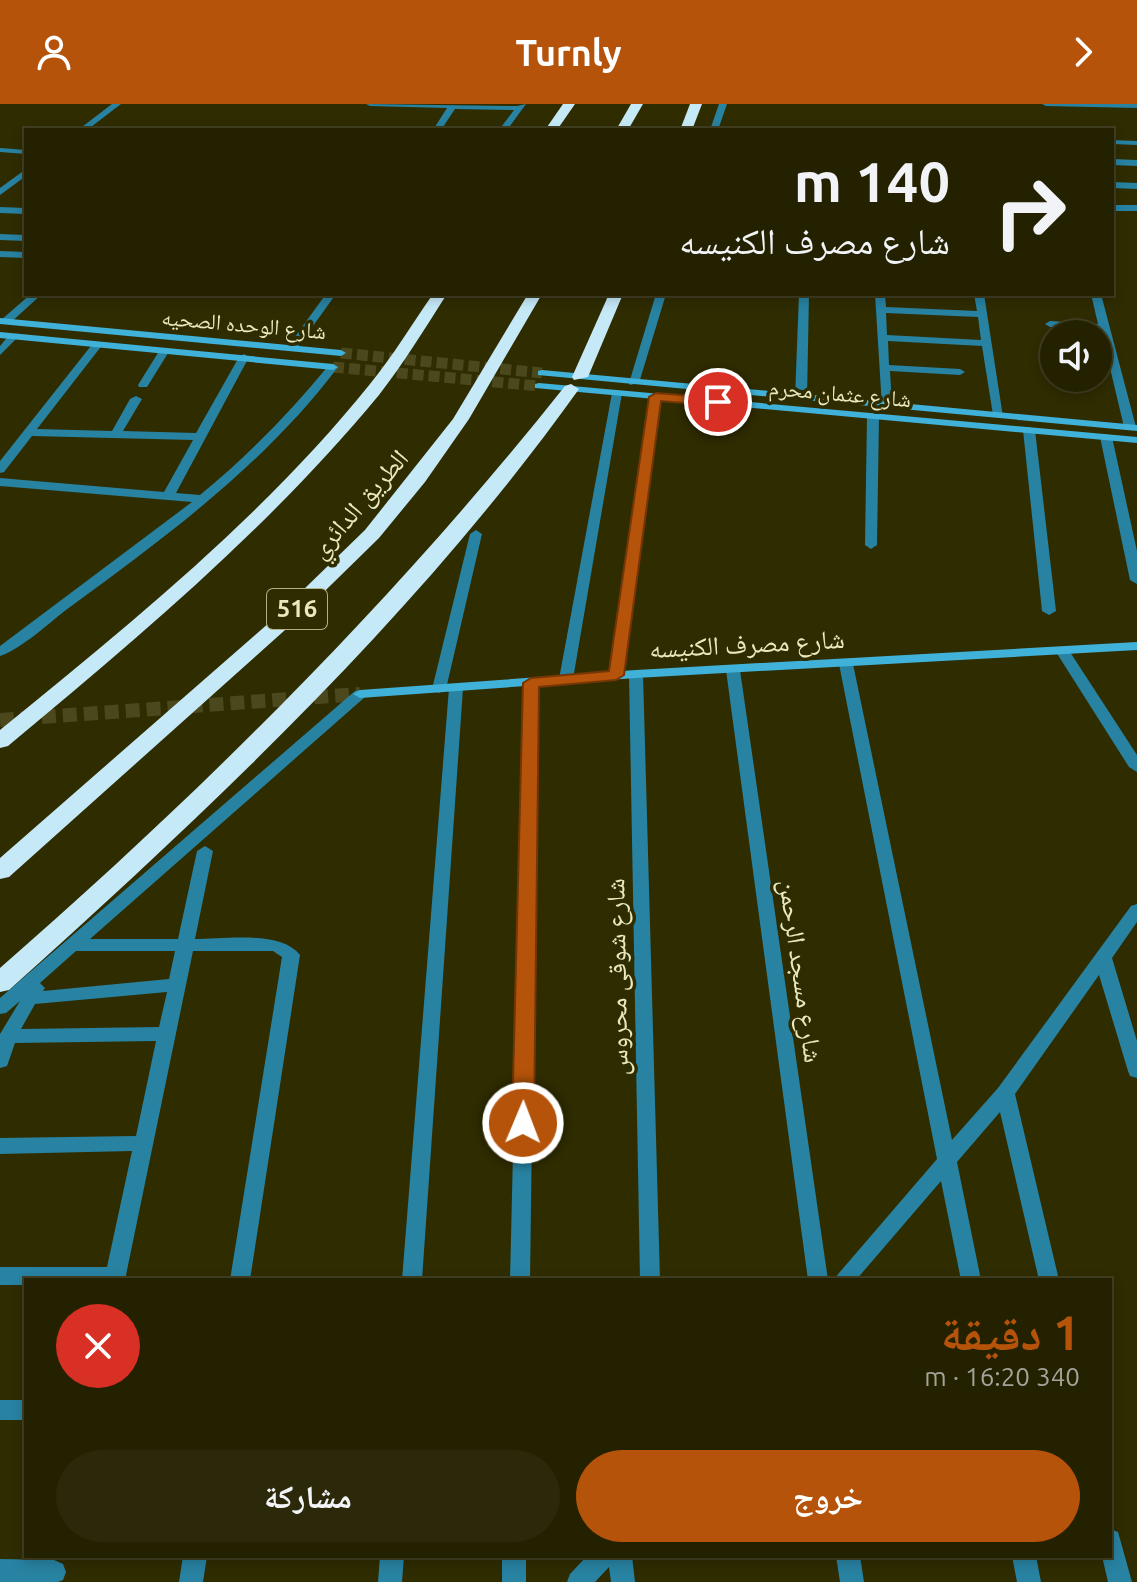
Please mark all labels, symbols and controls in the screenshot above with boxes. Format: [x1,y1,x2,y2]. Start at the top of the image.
icon: person [32,30,76,74]
icon: forward [1061,30,1105,74]
text: Turnly [515,32,622,73]
text: 140 m [794,150,950,213]
icon: right [978,160,1082,264]
text: شارع مصرف الكنيسه [679,220,950,261]
street label: شارع الوحده الصحيه [161,304,327,345]
map controls [1040,320,1112,392]
button: sound [1040,320,1112,392]
pin [684,368,752,436]
street label: شارع عثمان محرم [768,374,912,414]
icon: arrive [696,380,740,424]
street label: الطريق الدائري [304,444,419,568]
road number: 516 [267,589,327,629]
street label: شارع مصرف الكنيسه [649,624,845,665]
street label: شارع مسجد الرحمن [772,877,829,1065]
street label: شارع شوقى محروس [600,878,635,1076]
position arrow [481,1081,565,1165]
button: close [56,1304,140,1388]
text: 1 دقيقة [941,1305,1080,1359]
text: 340 m · 16:20 [924,1362,1080,1391]
button: مشاركة [56,1450,560,1542]
button: خروج [576,1450,1080,1542]

